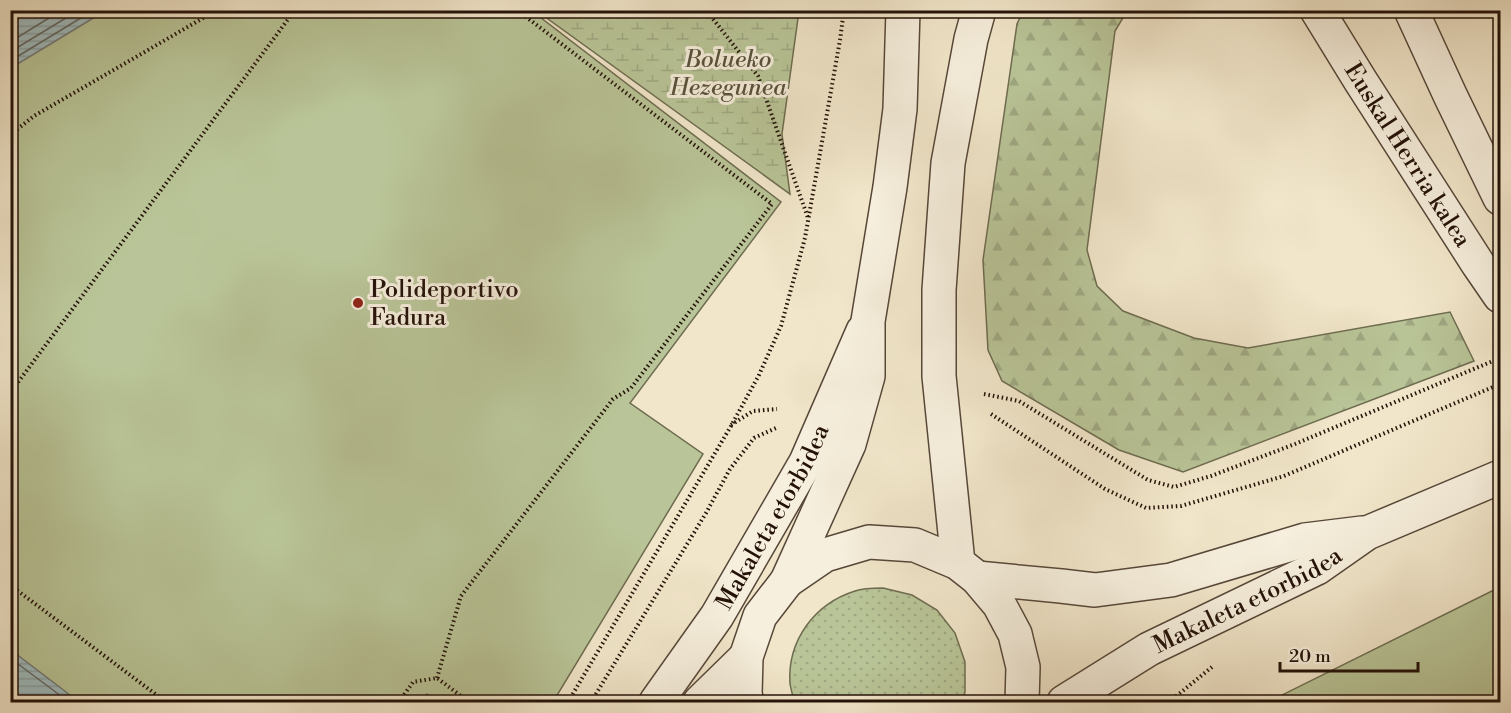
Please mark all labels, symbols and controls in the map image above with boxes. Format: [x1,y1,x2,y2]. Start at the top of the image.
park label: Bolueko Hezegunea [669,45,787,103]
street label: Euskal Herria kalea [1337,58,1478,254]
place label: Polideportivo Fadura [370,275,519,333]
marker: Polideportivo Fadura [351,296,365,310]
street label: Makaleta etorbidea [710,419,837,616]
street label: Makaleta etorbidea [1148,540,1349,661]
scale bar [1280,635,1418,673]
text: 20 m [1289,645,1331,668]

